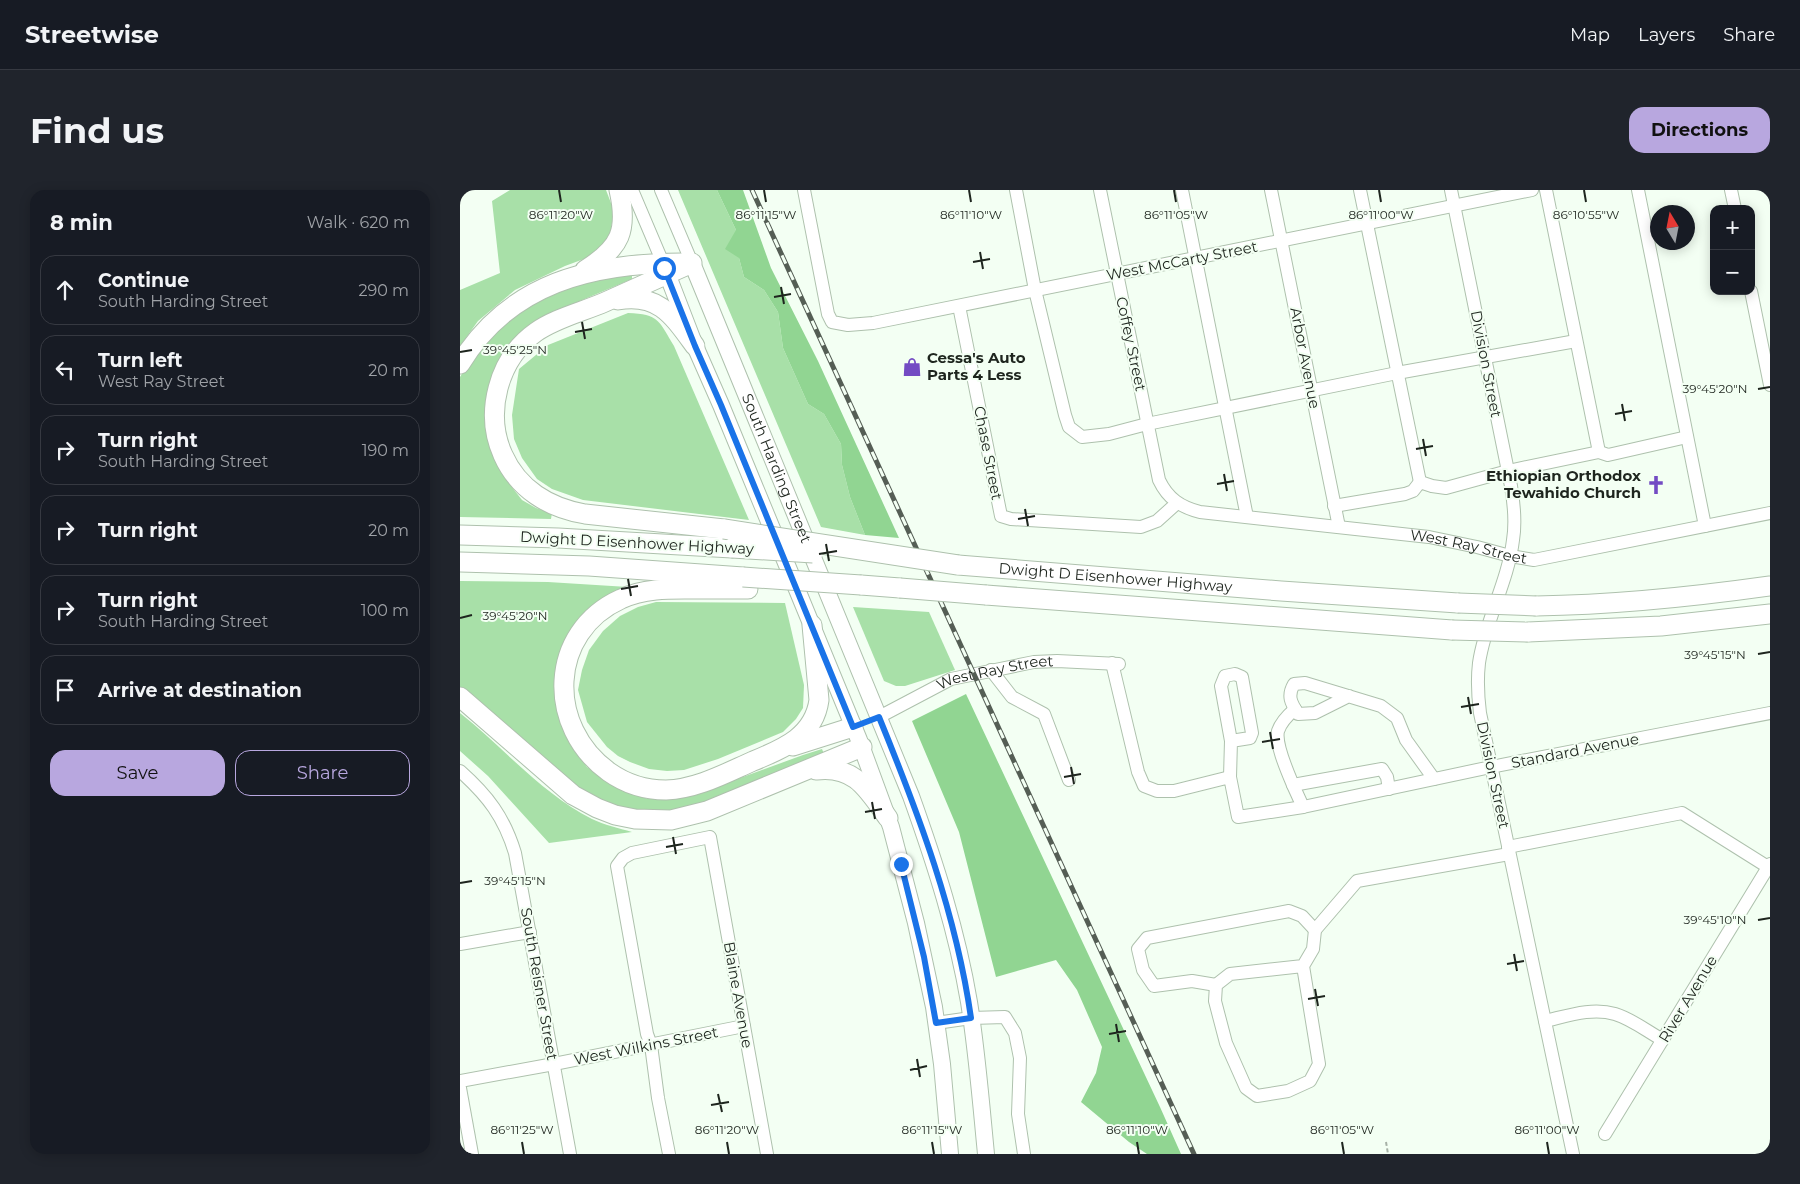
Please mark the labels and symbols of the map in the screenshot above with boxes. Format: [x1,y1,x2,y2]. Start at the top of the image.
north arrow [1650,205,1695,250]
text: 86°11'20"W [529,207,593,222]
text: 86°11'15"W [736,207,796,222]
text: 86°11'10"W [940,207,1002,222]
text: 86°11'05"W [1144,207,1208,222]
text: 86°11'00"W [1348,207,1414,222]
text: 86°10'55"W [1553,207,1619,222]
street label: West McCarty Street [1105,237,1259,284]
route start [653,257,676,280]
street label: Coffey Street [1112,295,1151,393]
street label: Arbor Avenue [1286,306,1325,410]
street label: Division Street [1467,309,1506,419]
text: 39°45'25"N [483,342,547,357]
place label: Cessa's Auto Parts 4 Less [927,348,1026,384]
shop icon: Cessa's Auto Parts 4 Less [901,356,923,378]
text: 39°45'20"N [1682,381,1748,396]
street label: South Harding Street [738,391,816,546]
street label: Chase Street [970,404,1007,501]
place label: Ethiopian Orthodox Tewahido Church [1486,466,1641,502]
church icon: Ethiopian Orthodox Tewahido Church [1645,474,1667,496]
street label: West Ray Street [1409,525,1528,568]
street label: Dwight D Eisenhower Highway [520,527,755,558]
street label: Dwight D Eisenhower Highway [998,558,1234,596]
text: 39°45'20"N [482,608,548,623]
text: 39°45'15"N [1684,647,1746,662]
street label: West Ray Street [933,651,1054,694]
street label: Division Street [1473,720,1514,830]
street label: Standard Avenue [1510,729,1640,772]
route end [890,853,913,876]
text: 39°45'15"N [484,873,546,888]
street label: South Reisner Street [517,906,562,1062]
text: 39°45'10"N [1684,912,1746,927]
street label: Blaine Avenue [720,940,757,1050]
street label: River Avenue [1654,952,1721,1046]
street label: West Wilkins Street [572,1022,720,1069]
text: 86°11'25"W [490,1122,554,1137]
text: 86°11'20"W [695,1122,759,1137]
text: 86°11'15"W [902,1122,962,1137]
text: 86°11'10"W [1106,1122,1168,1137]
text: 86°11'05"W [1310,1122,1374,1137]
text: 86°11'00"W [1514,1122,1580,1137]

